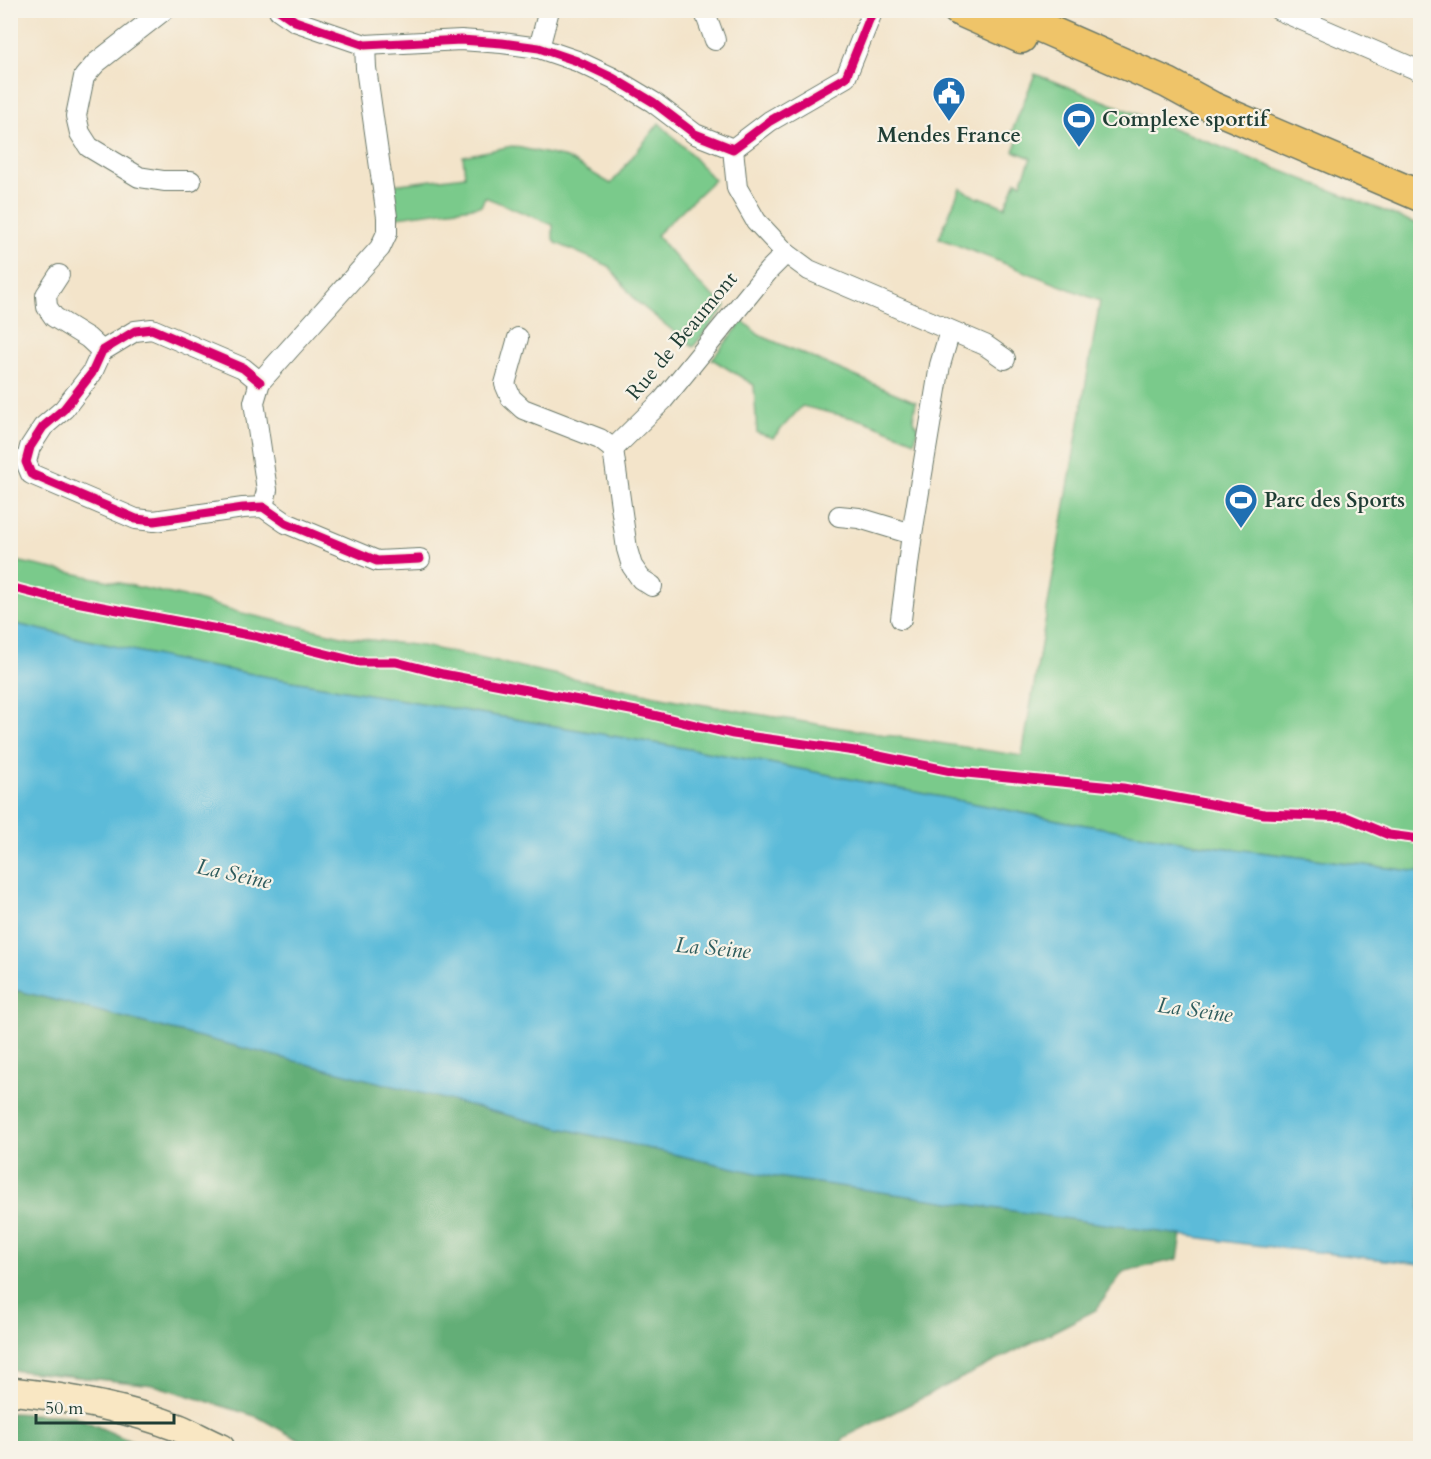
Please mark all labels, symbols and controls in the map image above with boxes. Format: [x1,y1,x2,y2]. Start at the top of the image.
public building icon: Mendes France [931,75,967,122]
sports icon: Complexe sportif [1061,101,1097,148]
place label: Complexe sportif [1102,105,1271,134]
place label: Mendes France [877,121,1021,150]
street label: Rue de Beaumont [620,265,745,406]
sports icon: Parc des Sports [1223,482,1259,529]
place label: Parc des Sports [1264,486,1405,515]
water label: La Seine [194,851,275,897]
water label: La Seine [674,930,752,966]
water label: La Seine [1155,990,1235,1030]
scale bar [36,1387,174,1425]
text: 50 m [45,1396,84,1421]

